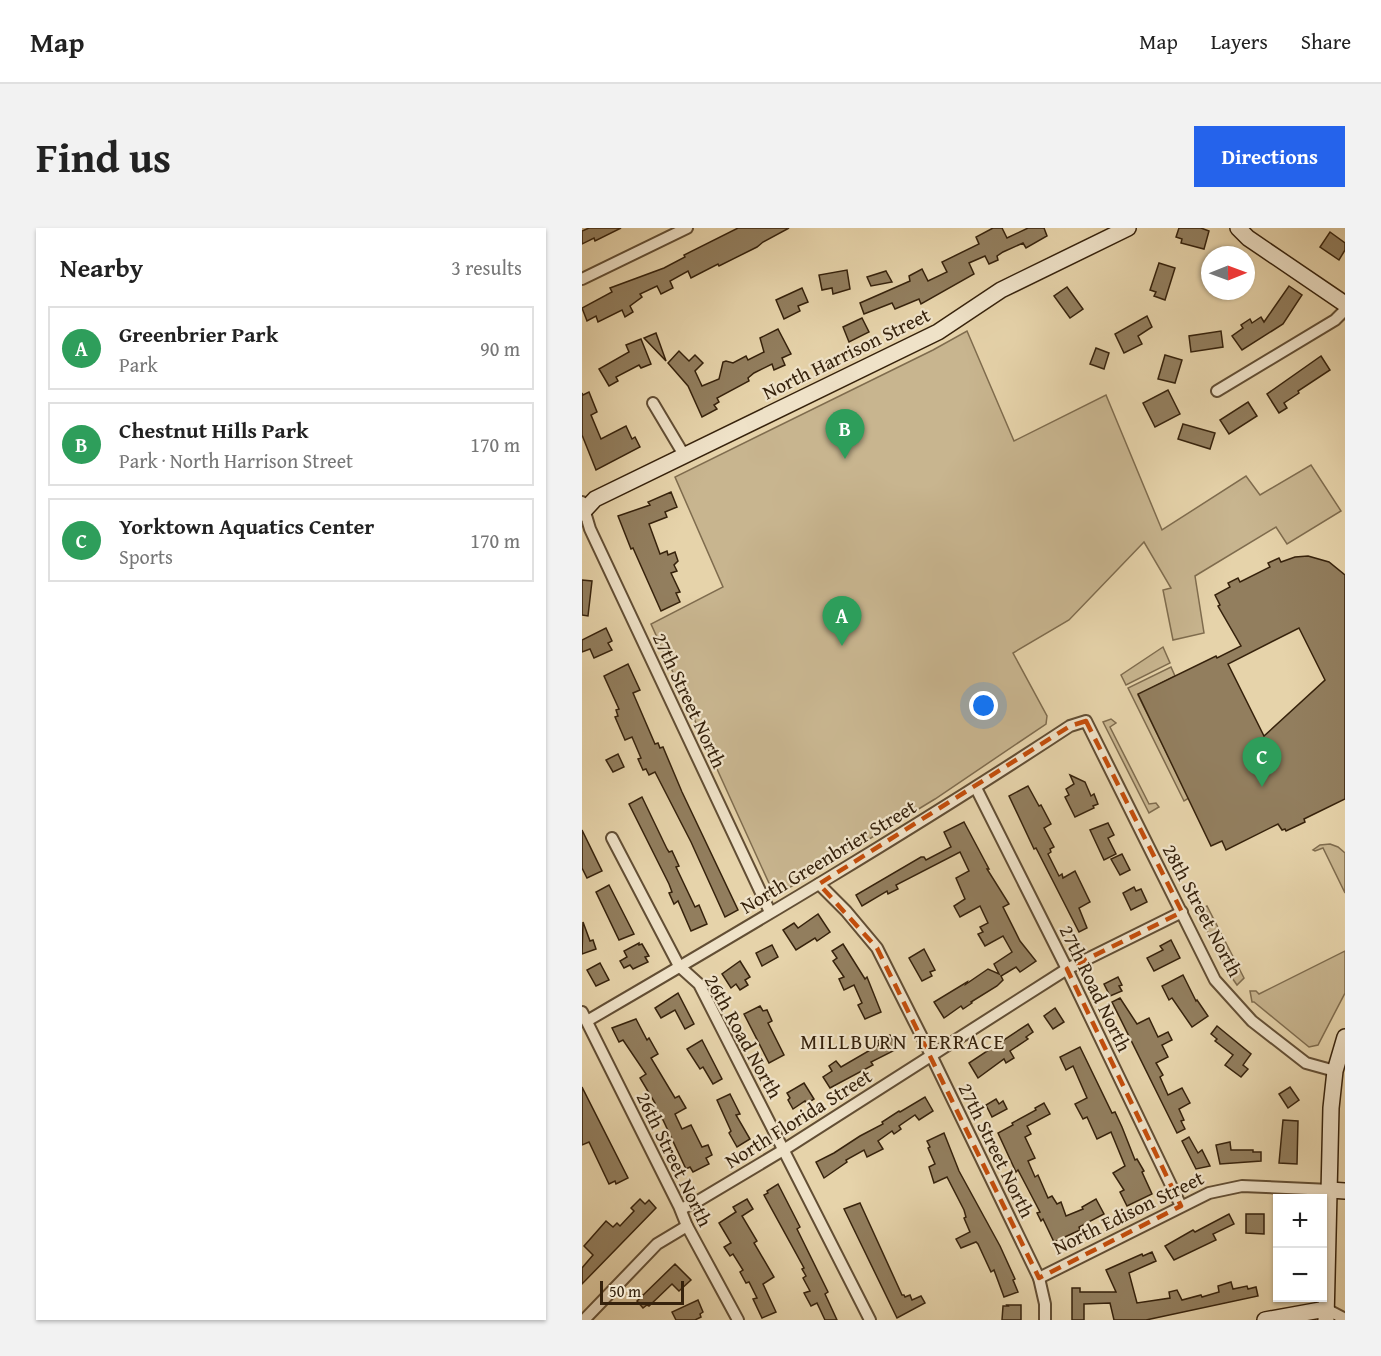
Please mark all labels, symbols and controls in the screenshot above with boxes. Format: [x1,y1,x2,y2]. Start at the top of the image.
text: Map [30,21,84,62]
text: Map [1139,26,1178,57]
text: Layers [1211,26,1268,57]
text: Share [1301,26,1351,57]
text: Find us [36,126,171,187]
button: Directions [1194,126,1345,187]
north arrow [1201,246,1255,300]
text: Nearby [60,248,143,287]
text: 3 results [451,253,522,282]
street label: North Harrison Street [757,300,935,406]
text: Greenbrier Park [119,318,278,350]
text: A [75,334,88,363]
text: 90 m [480,334,520,363]
text: Park [119,350,158,379]
pin: B [826,410,864,459]
text: Chestnut Hills Park [119,414,309,446]
text: B [75,430,88,459]
text: 170 m [470,430,520,459]
text: Park · North Harrison Street [119,446,353,475]
text: Yorktown Aquatics Center [119,510,374,542]
text: C [76,526,87,555]
text: 170 m [470,526,520,555]
text: Sports [119,542,173,571]
pin: A [822,596,862,646]
street label: 27th Street North [646,627,734,773]
your location [969,691,998,720]
pin: C [1242,738,1282,787]
street label: North Greenbrier Street [734,792,922,920]
street label: 28th Street North [1156,838,1250,982]
street label: 27th Road North [1053,920,1139,1056]
street label: 26th Road North [698,969,790,1103]
district label: MILLBURN TERRACE [800,1026,1006,1057]
street label: North Florida Street [719,1061,877,1175]
street label: 27th Street North [952,1078,1042,1222]
street label: 26th Street North [630,1087,720,1231]
street label: North Edison Street [1047,1163,1209,1261]
map controls [1273,1194,1327,1302]
button: + [1273,1194,1327,1248]
button: − [1273,1248,1327,1302]
scale bar [600,1278,684,1306]
text: 50 m [609,1279,641,1303]

